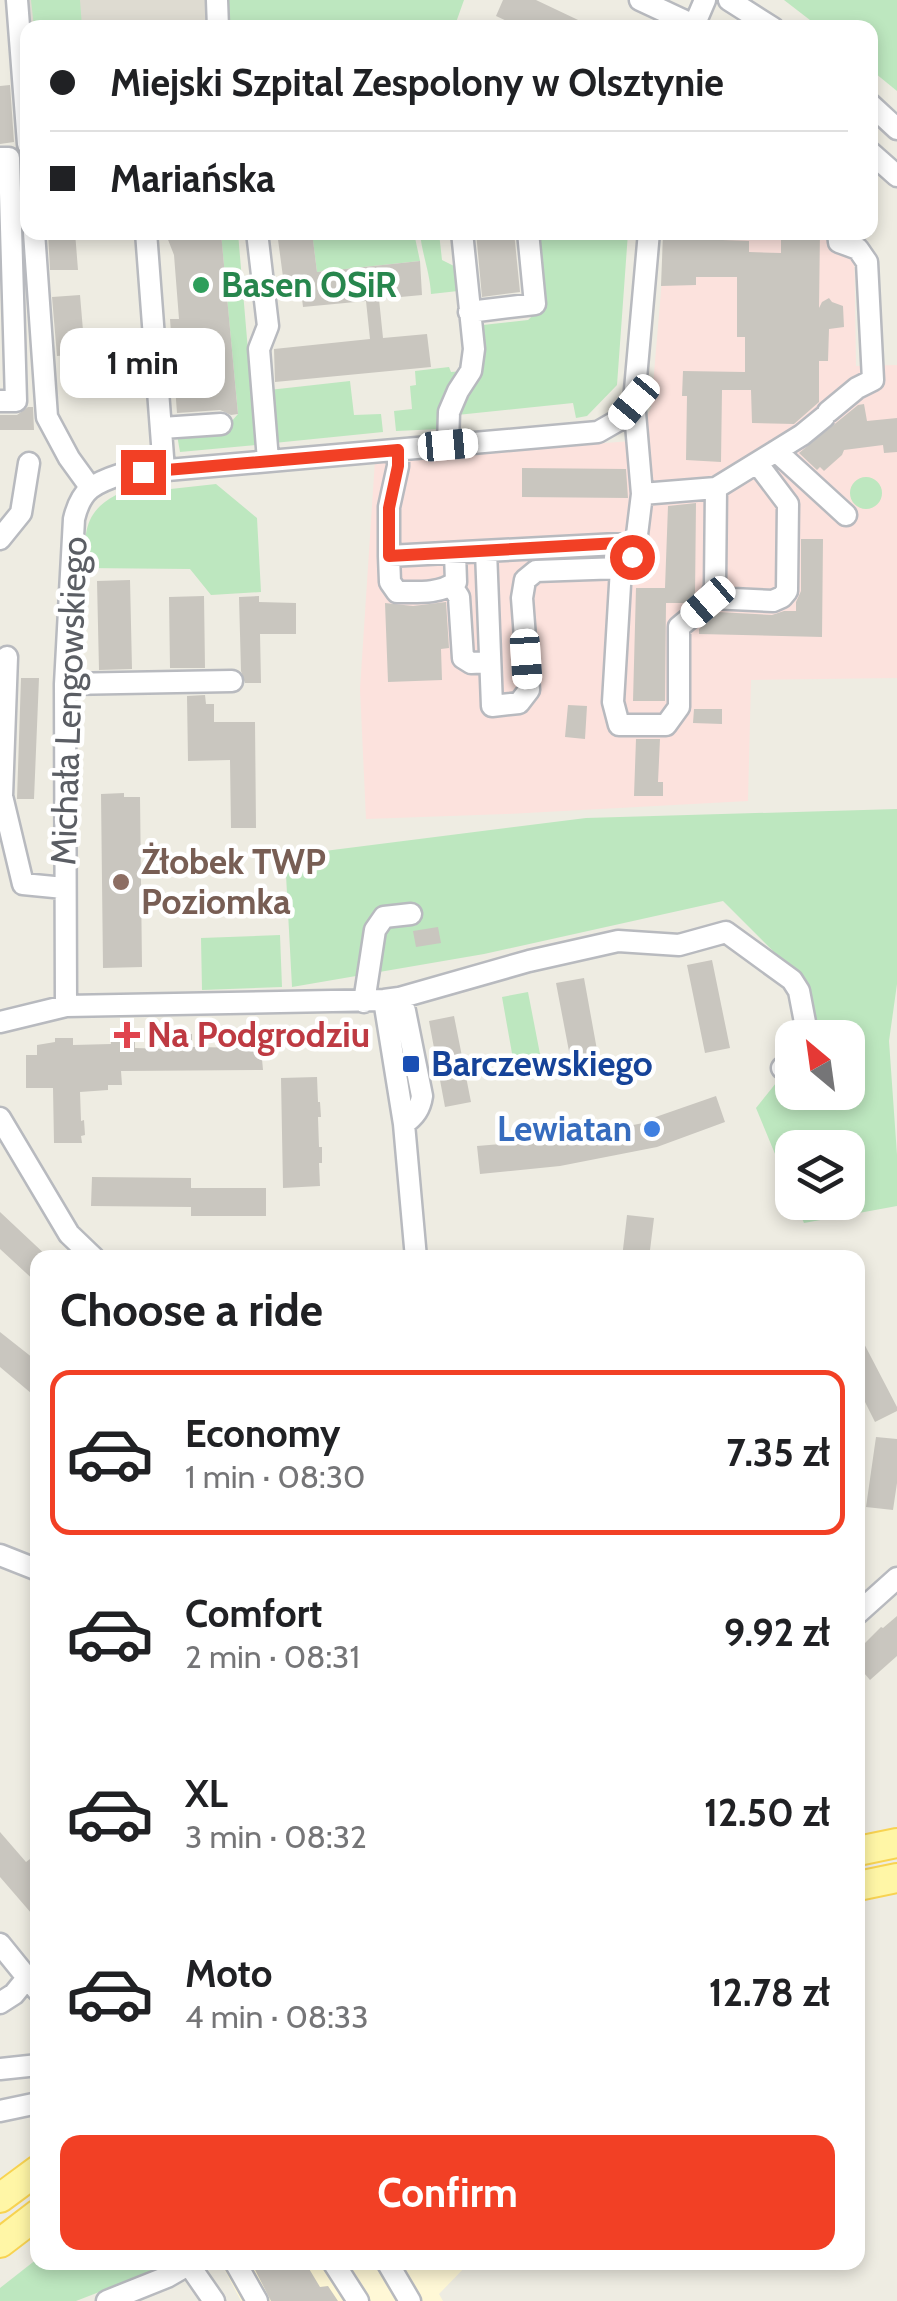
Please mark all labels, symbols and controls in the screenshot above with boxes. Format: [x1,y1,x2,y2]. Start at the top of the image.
text: Miejski Szpital Zespolony w Olsztynie [110,59,724,106]
text: Mariańska [110,155,275,202]
place label: Basen OSiR [221,263,397,306]
marker: Basen OSiR [190,274,212,296]
callout: 1 min [61,327,226,397]
text: 1 min [106,343,179,382]
car [603,369,665,435]
car [417,427,479,463]
route end [121,450,166,495]
route start [610,535,655,580]
street label: Michała Lengowskiego [41,536,96,866]
car [676,571,740,633]
car [509,628,543,690]
place label: Żłobek TWP Poziomka [141,840,326,923]
marker: Żłobek TWP Poziomka [110,871,132,893]
place label: Na Podgrodziu [147,1013,370,1056]
north arrow [775,1020,865,1110]
map controls [775,1020,865,1220]
marker: Na Podgrodziu [116,1024,138,1046]
place label: Barczewskiego [431,1042,653,1085]
marker: Barczewskiego [400,1053,422,1075]
place label: Lewiatan [497,1107,632,1150]
marker: Lewiatan [641,1118,663,1140]
button: layers [775,1130,865,1220]
text: Choose a ride [60,1283,323,1337]
icon: car [65,1408,155,1498]
text: Economy [185,1410,340,1457]
text: 7.35 zł [726,1429,830,1476]
text: 1 min · 08:30 [185,1457,365,1496]
icon: car [65,1588,155,1678]
text: Comfort [185,1590,322,1637]
text: 9.92 zł [724,1609,830,1656]
text: 2 min · 08:31 [185,1637,360,1676]
icon: car [65,1768,155,1858]
text: XL [185,1770,228,1817]
text: 12.50 zł [704,1789,830,1836]
text: 3 min · 08:32 [185,1817,367,1856]
icon: car [65,1948,155,2038]
text: Moto [185,1950,272,1997]
text: 12.78 zł [709,1969,830,2016]
text: 4 min · 08:33 [185,1997,368,2036]
button: Confirm [60,2135,835,2250]

